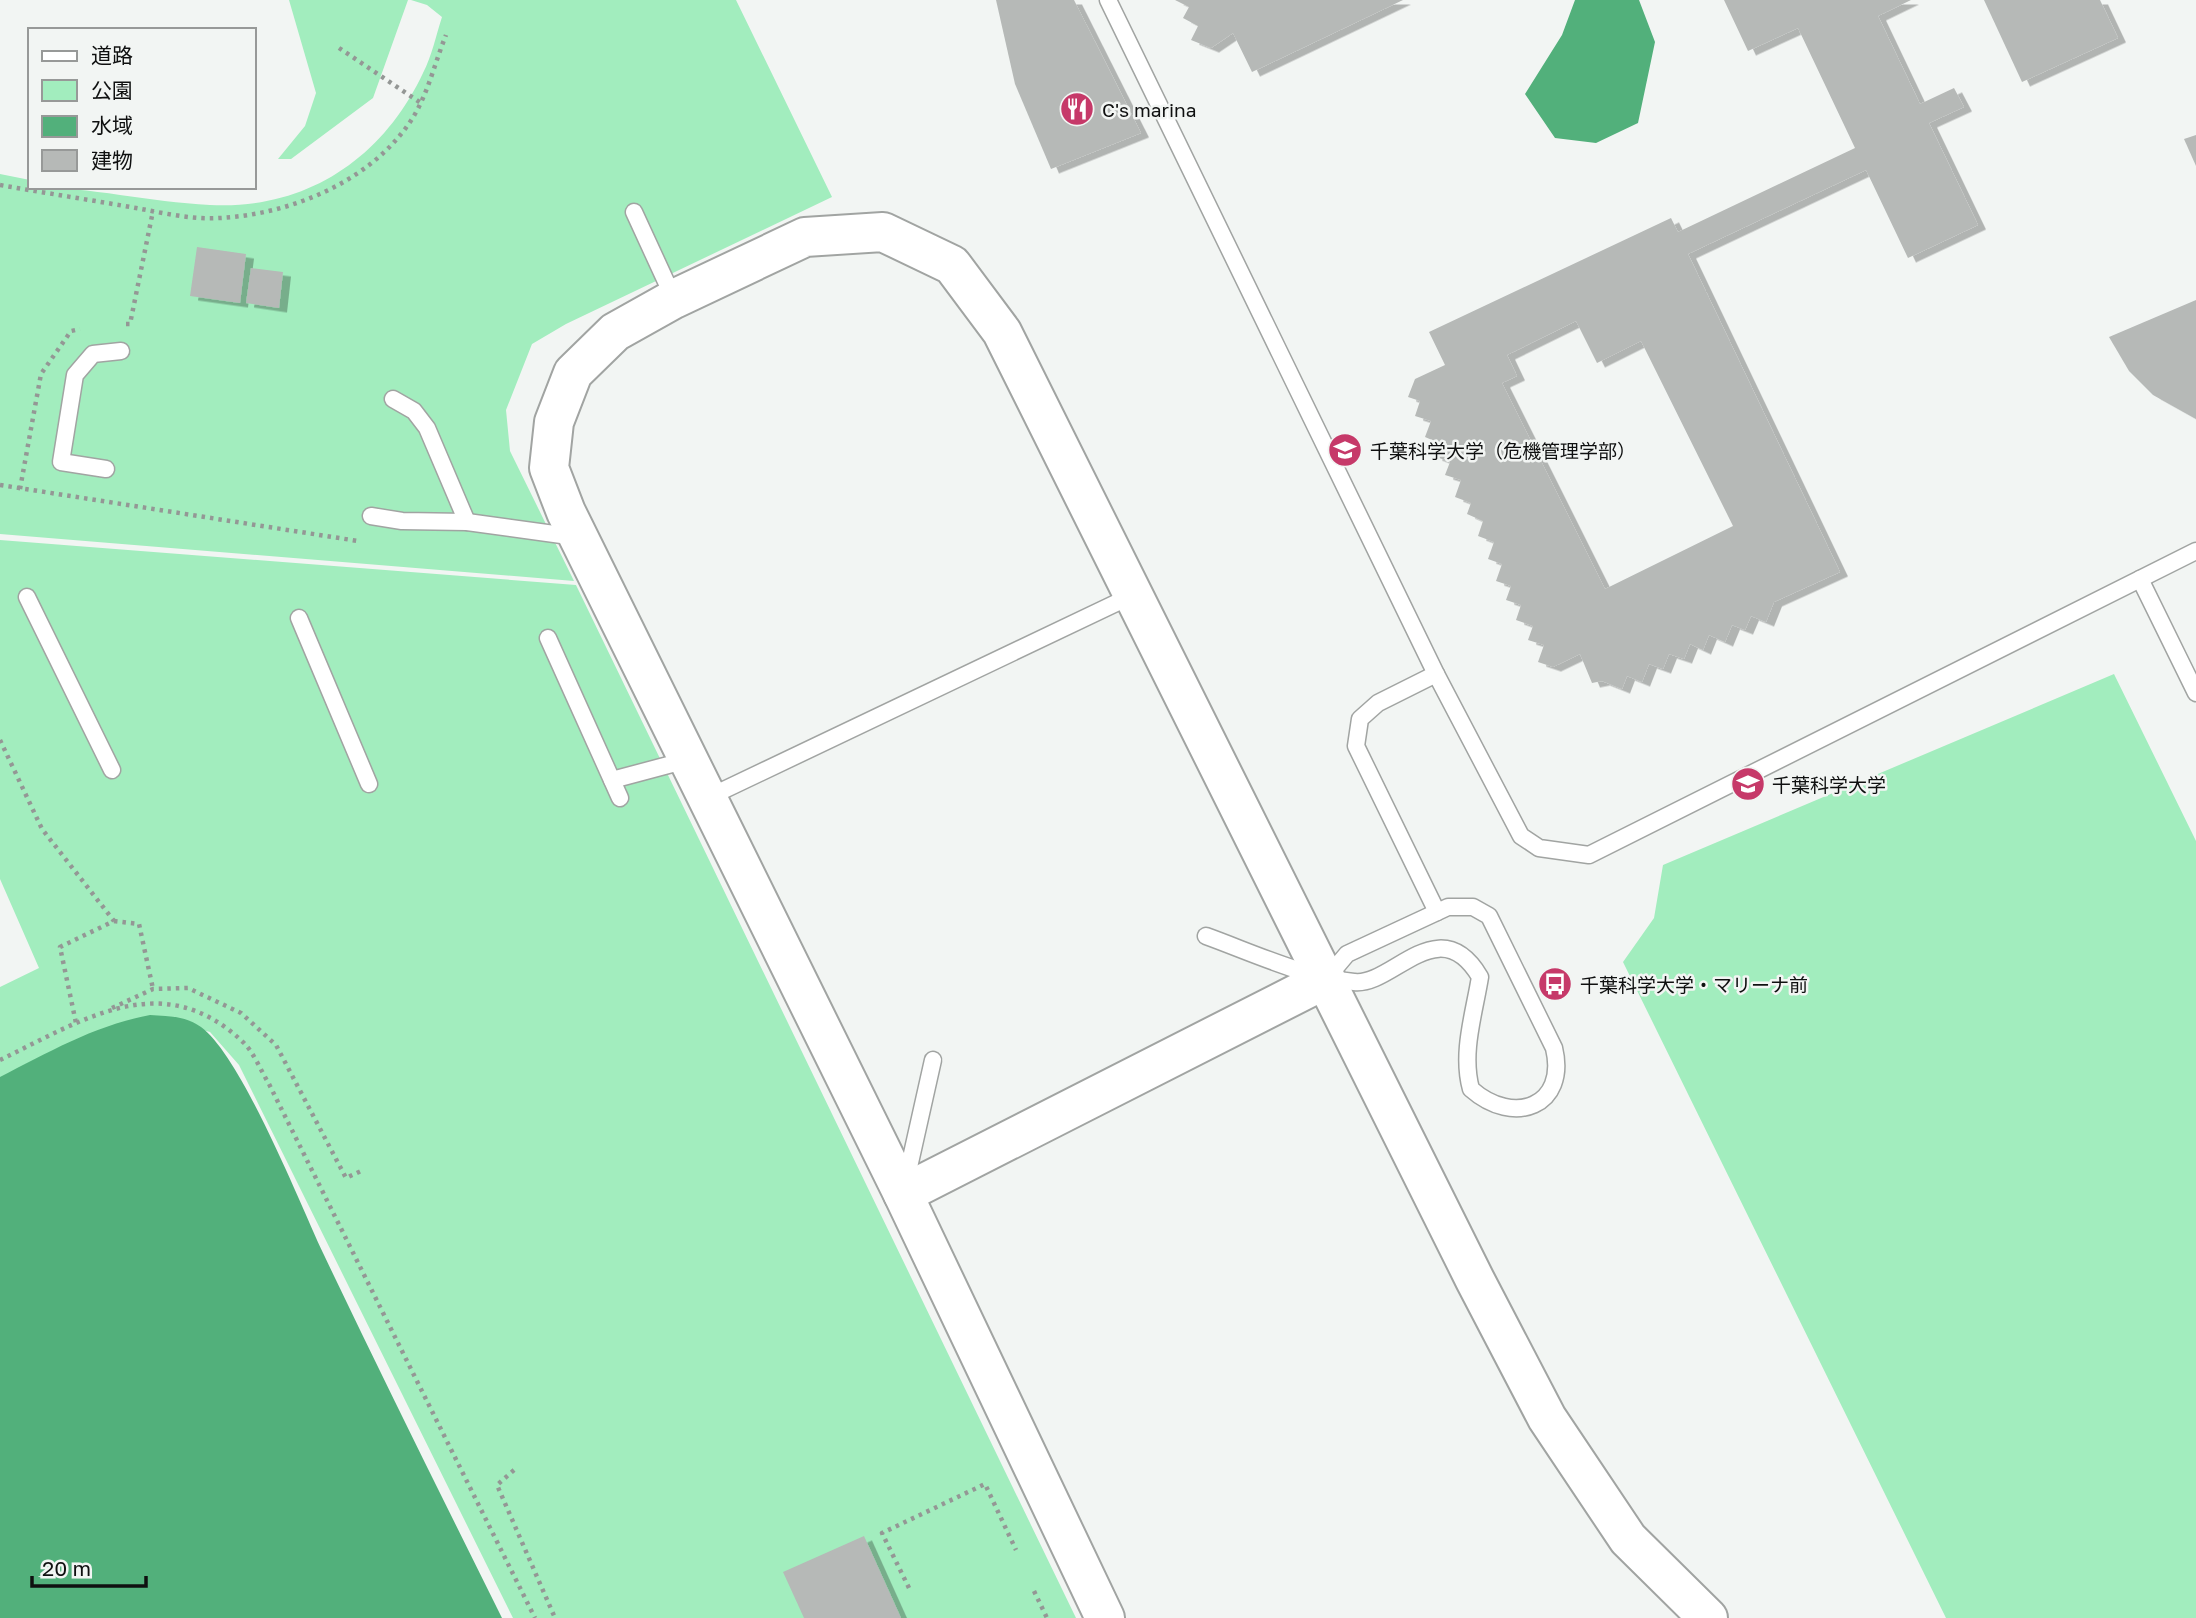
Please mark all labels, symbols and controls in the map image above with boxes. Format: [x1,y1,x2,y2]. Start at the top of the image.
legend [28,28,256,189]
text: 道路 [91,42,133,68]
text: 公園 [91,77,133,103]
restaurant icon: C's marina [1058,90,1096,128]
place label: C's marina [1102,98,1196,121]
text: 水域 [91,112,133,138]
text: 建物 [91,147,133,173]
school or university icon: 千葉科学大学（危機管理学部） [1326,431,1364,469]
place label: 千葉科学大学（危機管理学部） [1370,439,1636,462]
school or university icon: 千葉科学大学 [1729,765,1767,803]
place label: 千葉科学大学 [1772,773,1886,796]
bus stop icon: 千葉科学大学・マリーナ前 [1536,965,1574,1003]
place label: 千葉科学大学・マリーナ前 [1580,973,1808,996]
scale bar [32,1544,145,1588]
text: 20 m [42,1555,91,1581]

